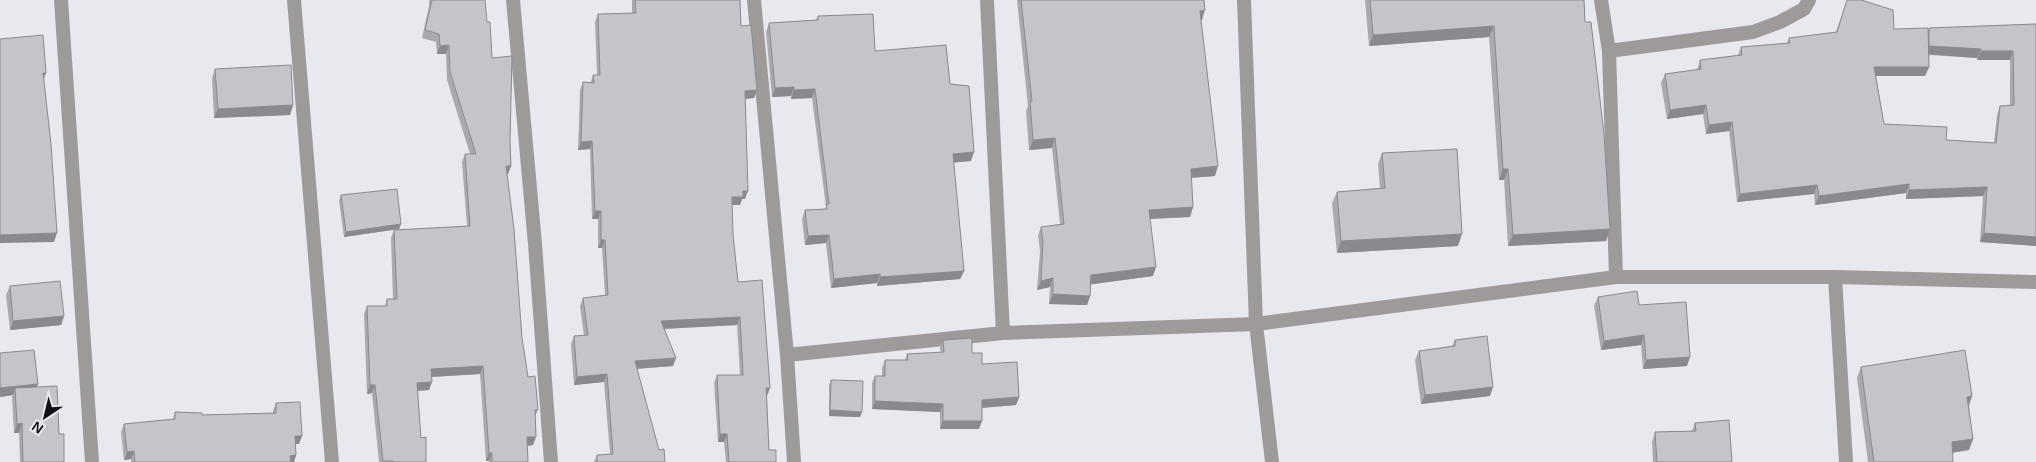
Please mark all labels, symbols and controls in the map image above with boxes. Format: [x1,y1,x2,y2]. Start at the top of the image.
north arrow [20,392,70,442]
text: N [29,418,46,437]

